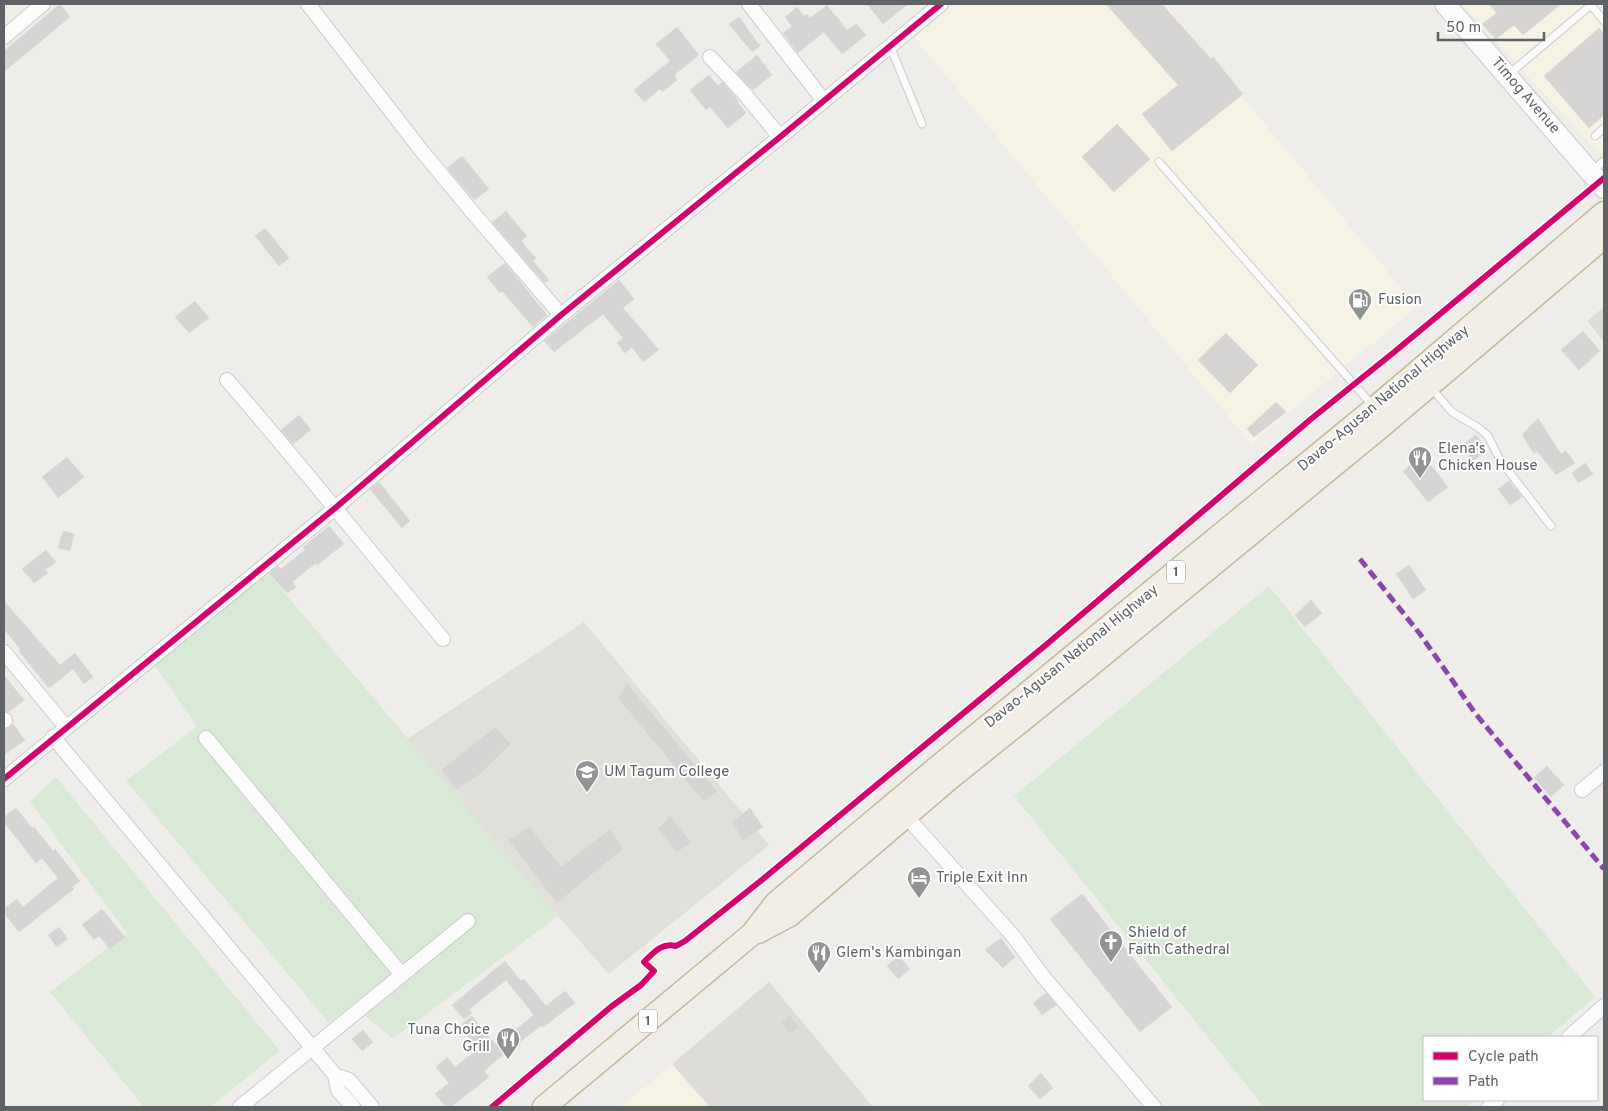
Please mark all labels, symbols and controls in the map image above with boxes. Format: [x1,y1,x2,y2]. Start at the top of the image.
scale bar [1438,10,1544,42]
text: 50 m [1446,19,1481,38]
street label: Timog Avenue [1486,54,1564,138]
fuel station icon: Fusion [1347,287,1373,321]
place label: Fusion [1378,291,1422,310]
street label: Davao-Agusan National Highway [1294,322,1474,476]
place label: Elena's Chicken House [1438,440,1537,476]
restaurant icon: Elena's Chicken House [1407,445,1433,479]
road number: 1 [1167,560,1185,584]
street label: Davao-Agusan National Highway [981,581,1163,733]
school or university icon: UM Tagum College [574,759,600,793]
place label: UM Tagum College [604,763,729,782]
hotel icon: Triple Exit Inn [906,865,932,899]
place label: Triple Exit Inn [936,869,1028,888]
place label: Shield of Faith Cathedral [1128,924,1230,960]
church icon: Shield of Faith Cathedral [1098,929,1124,963]
restaurant icon: Glem's Kambingan [806,940,832,974]
place label: Glem's Kambingan [836,944,961,963]
road number: 1 [639,1009,657,1032]
place label: Tuna Choice Grill [407,1021,490,1057]
restaurant icon: Tuna Choice Grill [495,1026,521,1060]
legend [1423,1036,1598,1101]
text: Cycle path [1468,1048,1539,1067]
text: Path [1468,1073,1499,1092]

